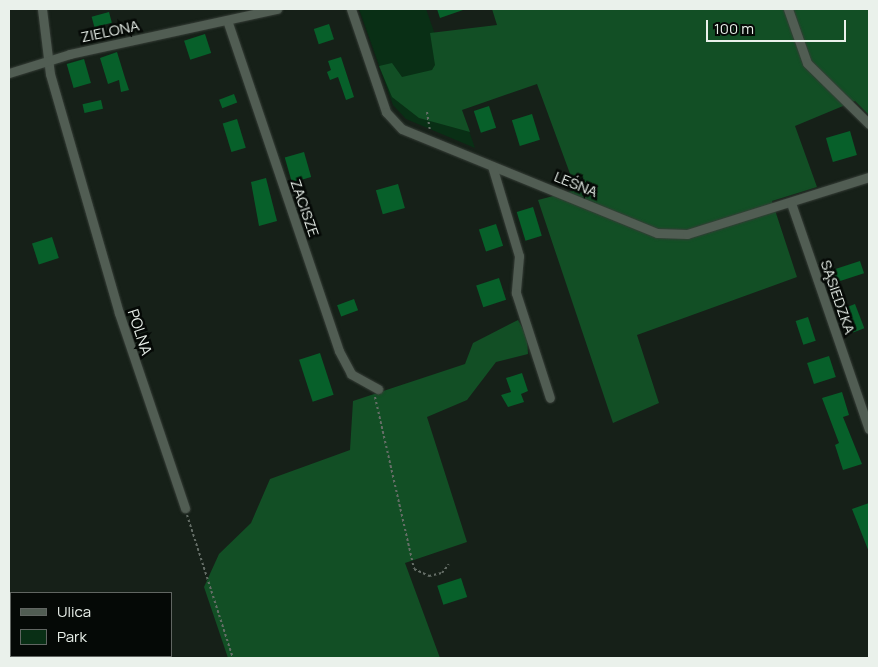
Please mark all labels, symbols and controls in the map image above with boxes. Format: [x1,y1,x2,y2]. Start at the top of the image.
scale bar [708,10,848,42]
street label: ZIELONA [79,16,141,46]
text: 100 m [714,18,754,39]
street label: LEŚNA [552,167,600,201]
street label: ZACISZE [287,177,323,239]
street label: SĄSIEDZKA [817,258,859,336]
street label: POLNA [124,307,156,357]
legend [10,592,172,657]
text: Ulica [57,601,91,622]
text: Park [57,626,87,647]

